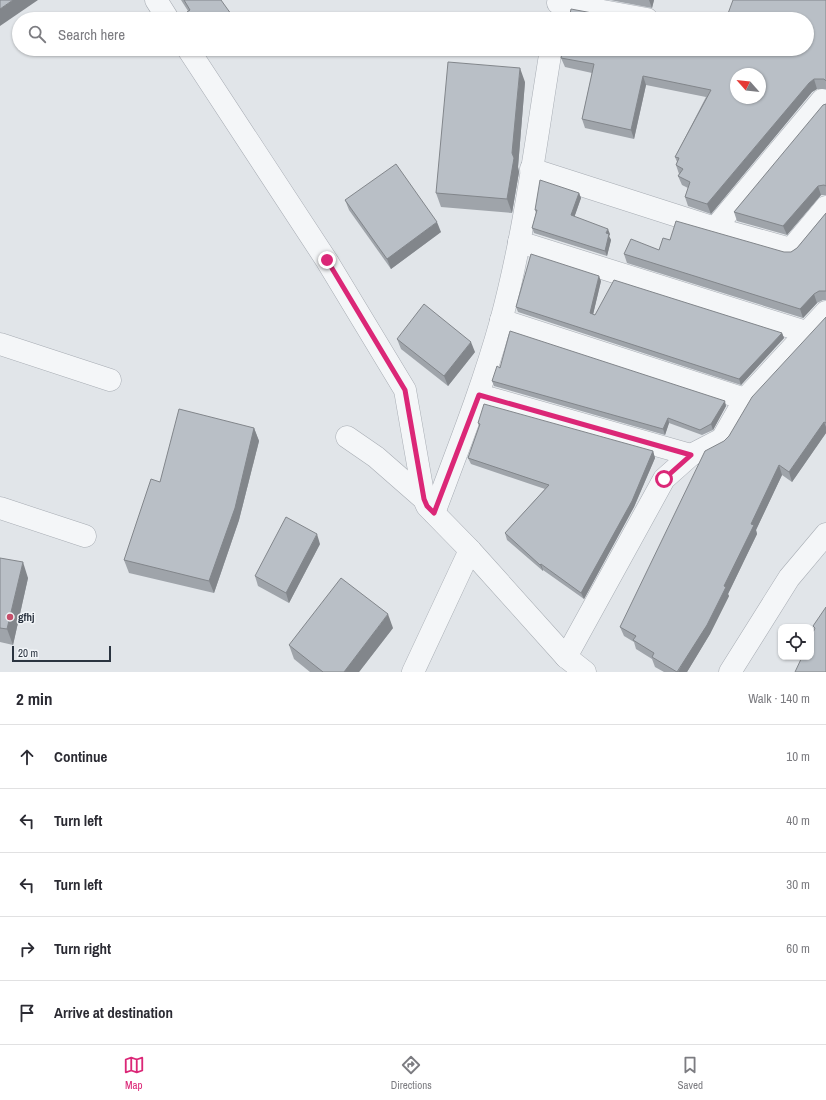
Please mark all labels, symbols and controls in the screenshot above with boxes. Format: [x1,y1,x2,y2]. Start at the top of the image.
search box [12,12,814,56]
icon: search [26,23,48,45]
text: Search here [58,24,125,45]
north arrow [730,68,766,104]
route end [318,251,336,269]
route start [655,470,673,488]
place label: gfhj [18,610,35,624]
marker: gfhj [5,612,15,622]
map controls [778,624,814,660]
button: locate [778,624,814,660]
scale bar [12,644,111,663]
text: 20 m [18,646,38,660]
text: 2 min [16,687,52,710]
text: Walk · 140 m [748,690,810,707]
icon: ahead [16,746,38,768]
text: Continue [54,746,107,767]
text: 10 m [786,748,810,765]
icon: left [16,810,38,832]
text: Turn left [54,810,102,831]
text: 40 m [786,812,810,829]
icon: left [16,874,38,896]
text: Turn left [54,874,102,895]
text: 30 m [786,876,810,893]
icon: right [16,938,38,960]
text: Turn right [54,938,111,959]
text: 60 m [786,940,810,957]
icon: arrive [16,1002,38,1024]
text: Arrive at destination [54,1002,173,1023]
tab: Map [123,1054,145,1092]
tab: Directions [391,1054,432,1092]
tab: Saved [678,1054,703,1092]

